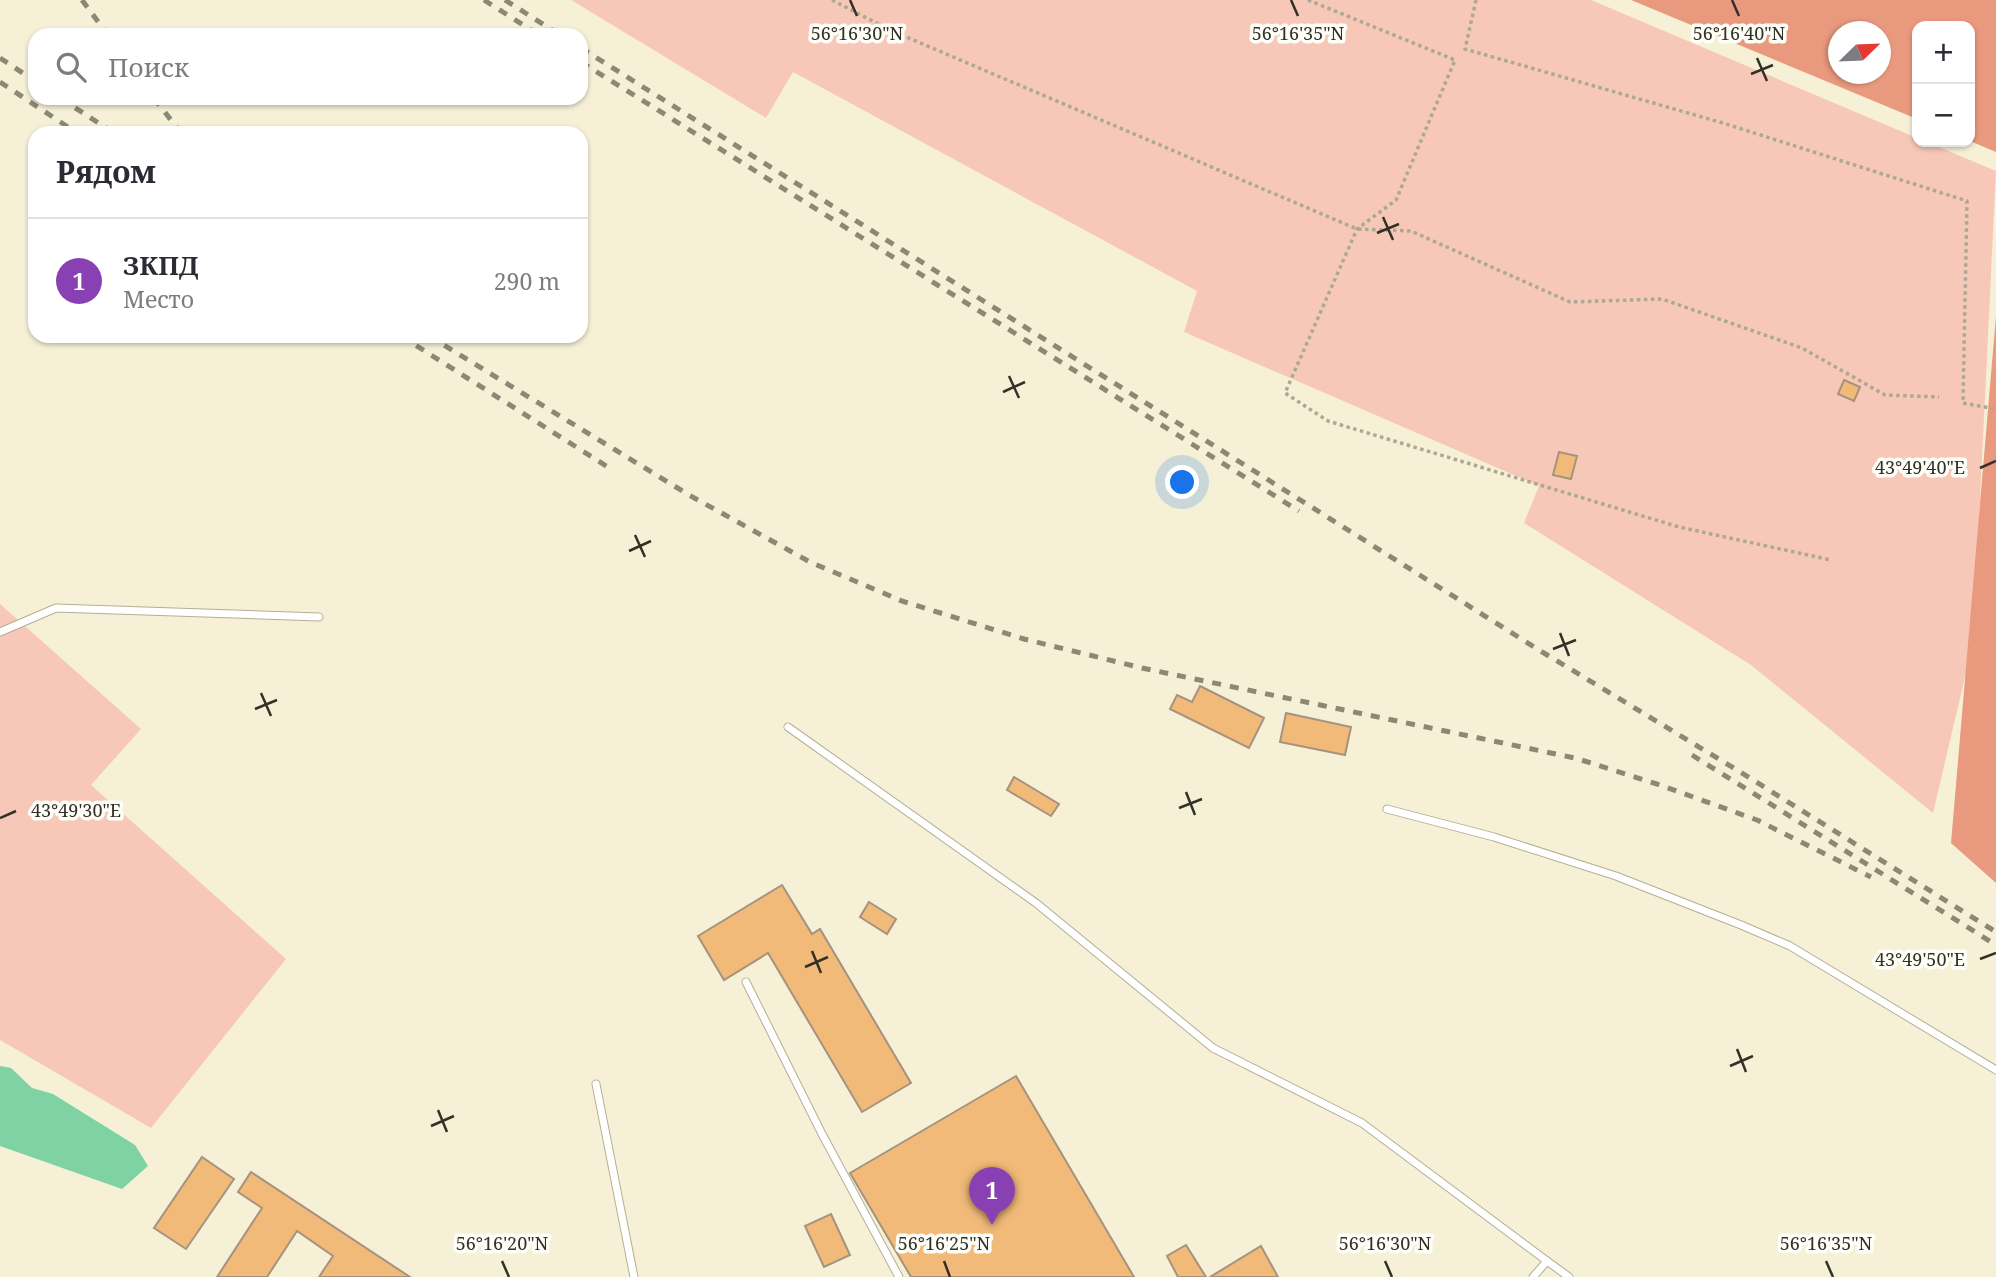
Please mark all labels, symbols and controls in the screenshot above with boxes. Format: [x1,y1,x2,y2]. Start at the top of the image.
text: 56°16'30"N [811,21,904,45]
text: 56°16'35"N [1252,21,1345,45]
text: 56°16'40"N [1693,21,1786,45]
north arrow [1828,21,1891,84]
map controls [1912,21,1975,147]
button: + [1912,21,1975,84]
search box [28,28,588,105]
icon: search [52,48,90,86]
text: Поиск [108,49,189,85]
button: − [1912,84,1975,147]
text: Рядом [56,151,156,192]
text: ЗКПД [123,247,199,283]
text: 1 [73,265,86,297]
text: 290 m [494,265,560,297]
text: Место [123,283,194,315]
text: 43°49'40"E [1875,455,1965,479]
your location [1165,465,1199,499]
text: 43°49'30"E [31,798,121,822]
text: 43°49'50"E [1875,947,1965,971]
pin: 1 [969,1167,1015,1225]
text: 56°16'20"N [456,1231,549,1255]
text: 56°16'25"N [898,1231,991,1255]
text: 56°16'30"N [1339,1231,1432,1255]
text: 56°16'35"N [1780,1231,1873,1255]

